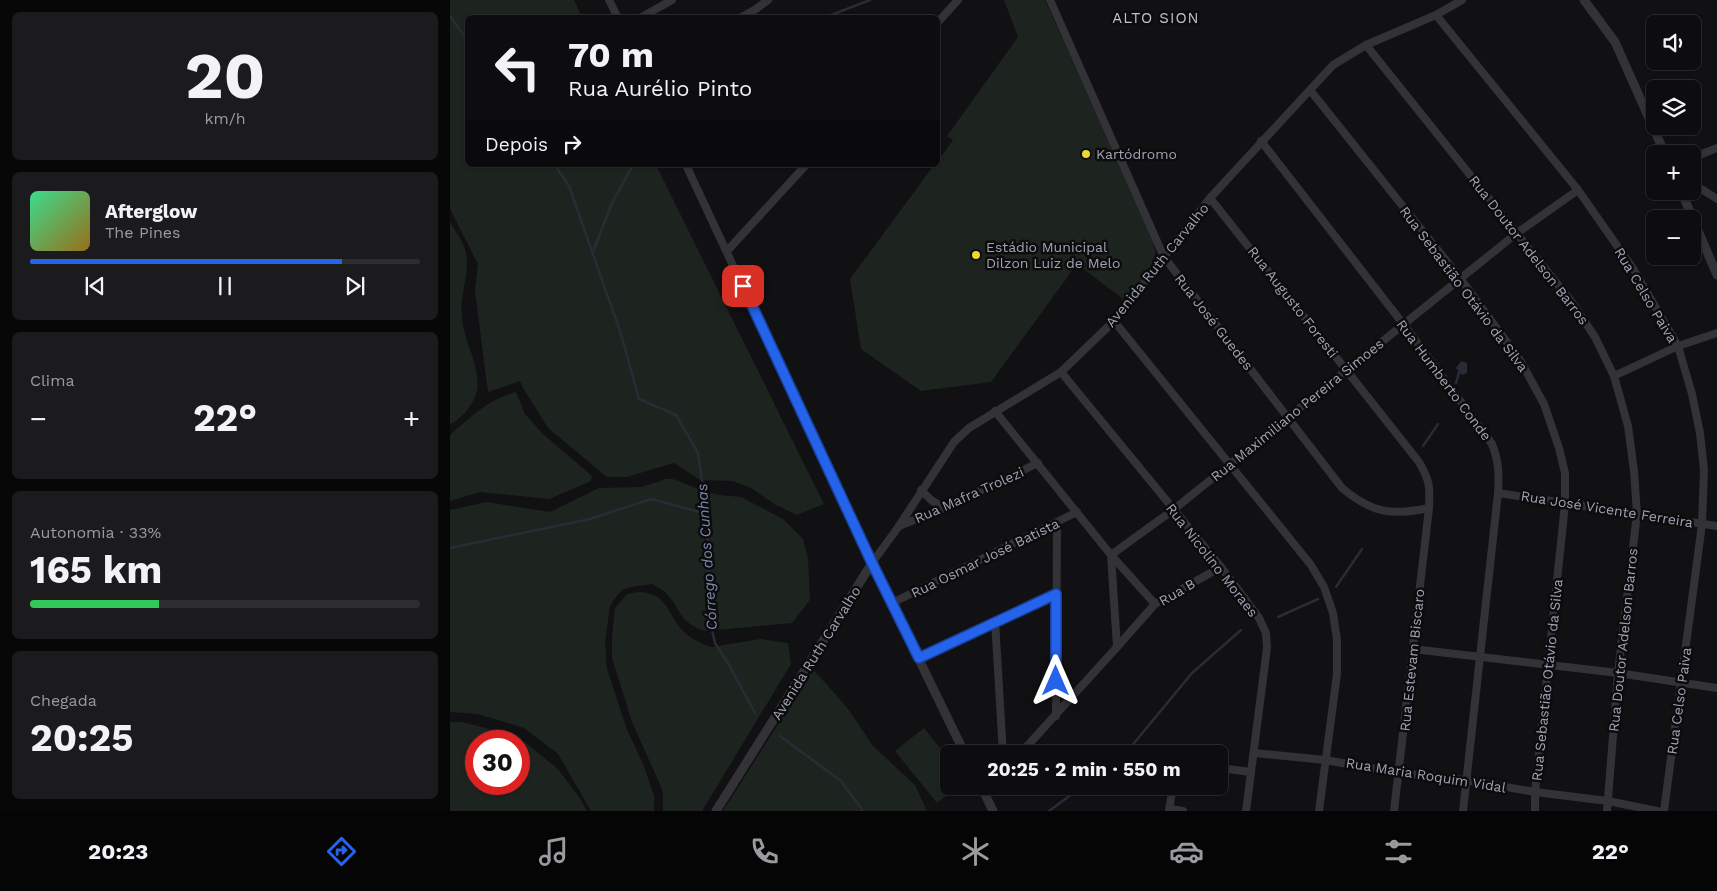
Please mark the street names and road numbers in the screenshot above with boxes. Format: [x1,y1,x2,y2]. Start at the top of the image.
street label: Rua Doutor Adelson Barros [1466,172,1592,328]
street label: Avenida Ruth Carvalho [1102,200,1212,330]
street label: Rua Sebastião Otávio da Silva [1397,203,1532,375]
street label: Rua Augusto Foresti [1245,243,1341,361]
street label: Rua Celso Paiva [1611,245,1681,345]
street label: Rua José Guedes [1172,271,1256,373]
street label: Rua Humberto Conde [1393,316,1495,444]
street label: Rua Maximiliano Pereira Simoes [1207,335,1387,485]
street label: Rua Mafra Trolezi [912,464,1026,526]
street label: Rua José Vicente Ferreira [1520,487,1694,531]
street label: Rua Nicolino Moraes [1163,500,1261,620]
street label: Rua Osmar José Batista [908,515,1062,601]
street label: Rua Doutor Adelson Barros [1605,547,1641,733]
street label: Rua B [1156,575,1198,609]
street label: Rua Sebastião Otávio da Silva [1528,578,1566,782]
street label: Avenida Ruth Carvalho [768,583,864,723]
street label: Rua Estevam Biscaro [1397,588,1427,732]
street label: Rua Celso Paiva [1664,646,1694,756]
street label: Rua Maria Roquim Vidal [1345,754,1508,796]

